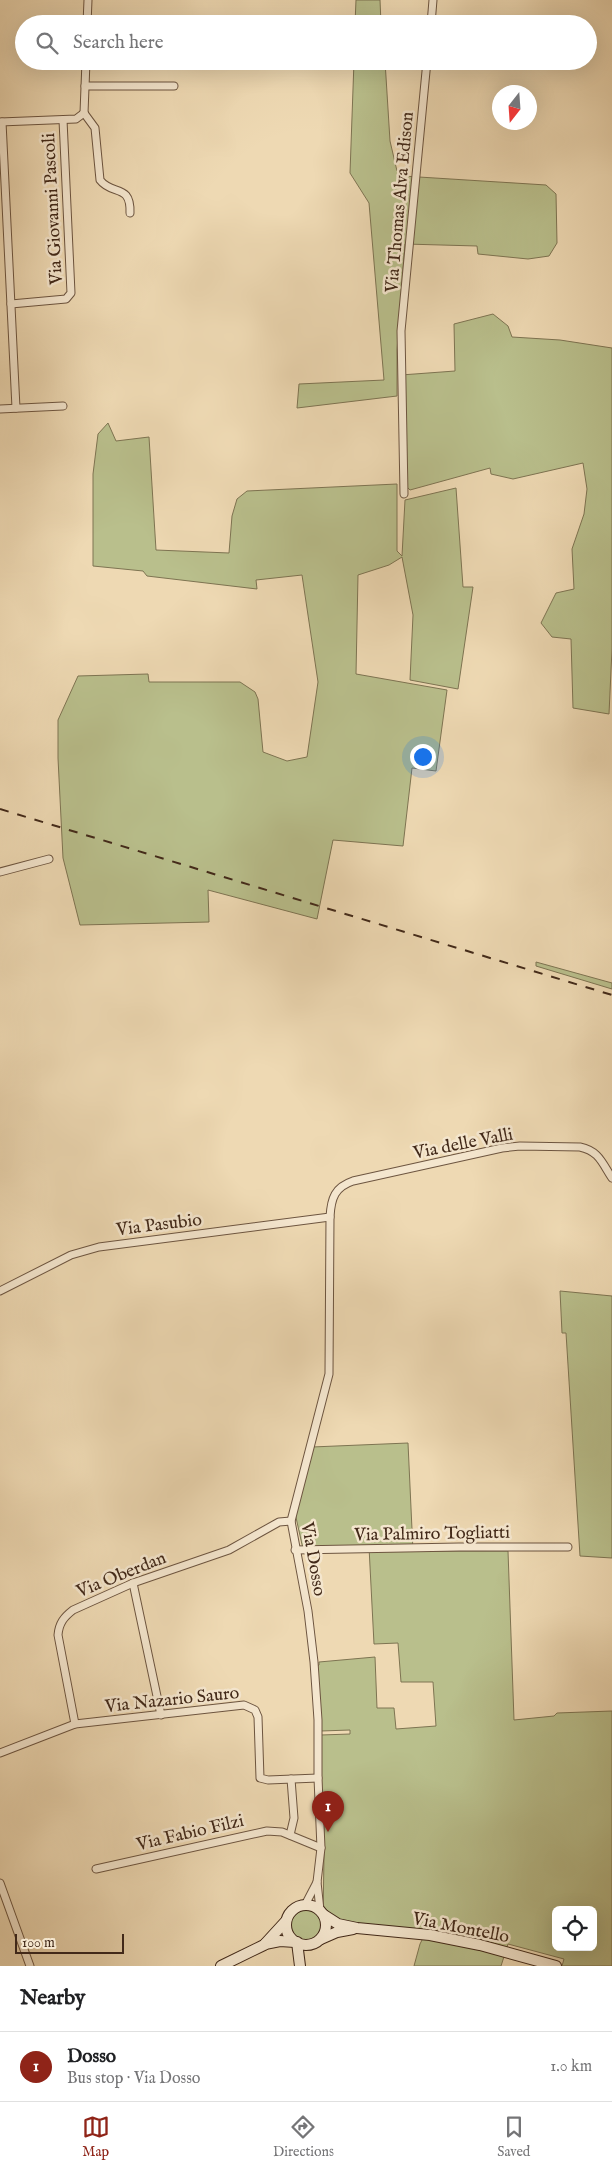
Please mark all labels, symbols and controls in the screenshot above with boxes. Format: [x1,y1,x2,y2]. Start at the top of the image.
search box [15,15,597,70]
icon: search [33,29,61,57]
text: Search here [73,31,164,55]
north arrow [492,85,537,130]
street label: Via Thomas Alva Edison [381,110,420,295]
street label: Via Giovanni Pascoli [38,132,69,286]
your location [410,744,436,770]
street label: Via delle Valli [410,1123,515,1166]
street label: Via Pasubio [114,1209,204,1242]
street label: Via Dosso [295,1519,330,1598]
street label: Via Palmiro Togliatti [353,1522,510,1547]
street label: Via Oberdan [72,1547,170,1604]
street label: Via Nazario Sauro [103,1682,241,1719]
pin: 1 [312,1791,344,1832]
street label: Via Fabio Filzi [133,1810,246,1857]
map controls [552,1906,597,1951]
button: locate [552,1906,597,1951]
street label: Via Montello [409,1908,511,1949]
scale bar [15,1931,124,1954]
text: 100 m [22,1934,55,1952]
text: Nearby [20,1985,85,2012]
text: Dosso [67,2045,116,2069]
text: 1 [33,2057,39,2077]
text: 1.0 km [550,2057,592,2077]
text: Bus stop · Via Dosso [67,2069,200,2089]
tab: Map [82,2113,110,2161]
tab: Directions [273,2113,334,2161]
tab: Saved [497,2113,530,2161]

